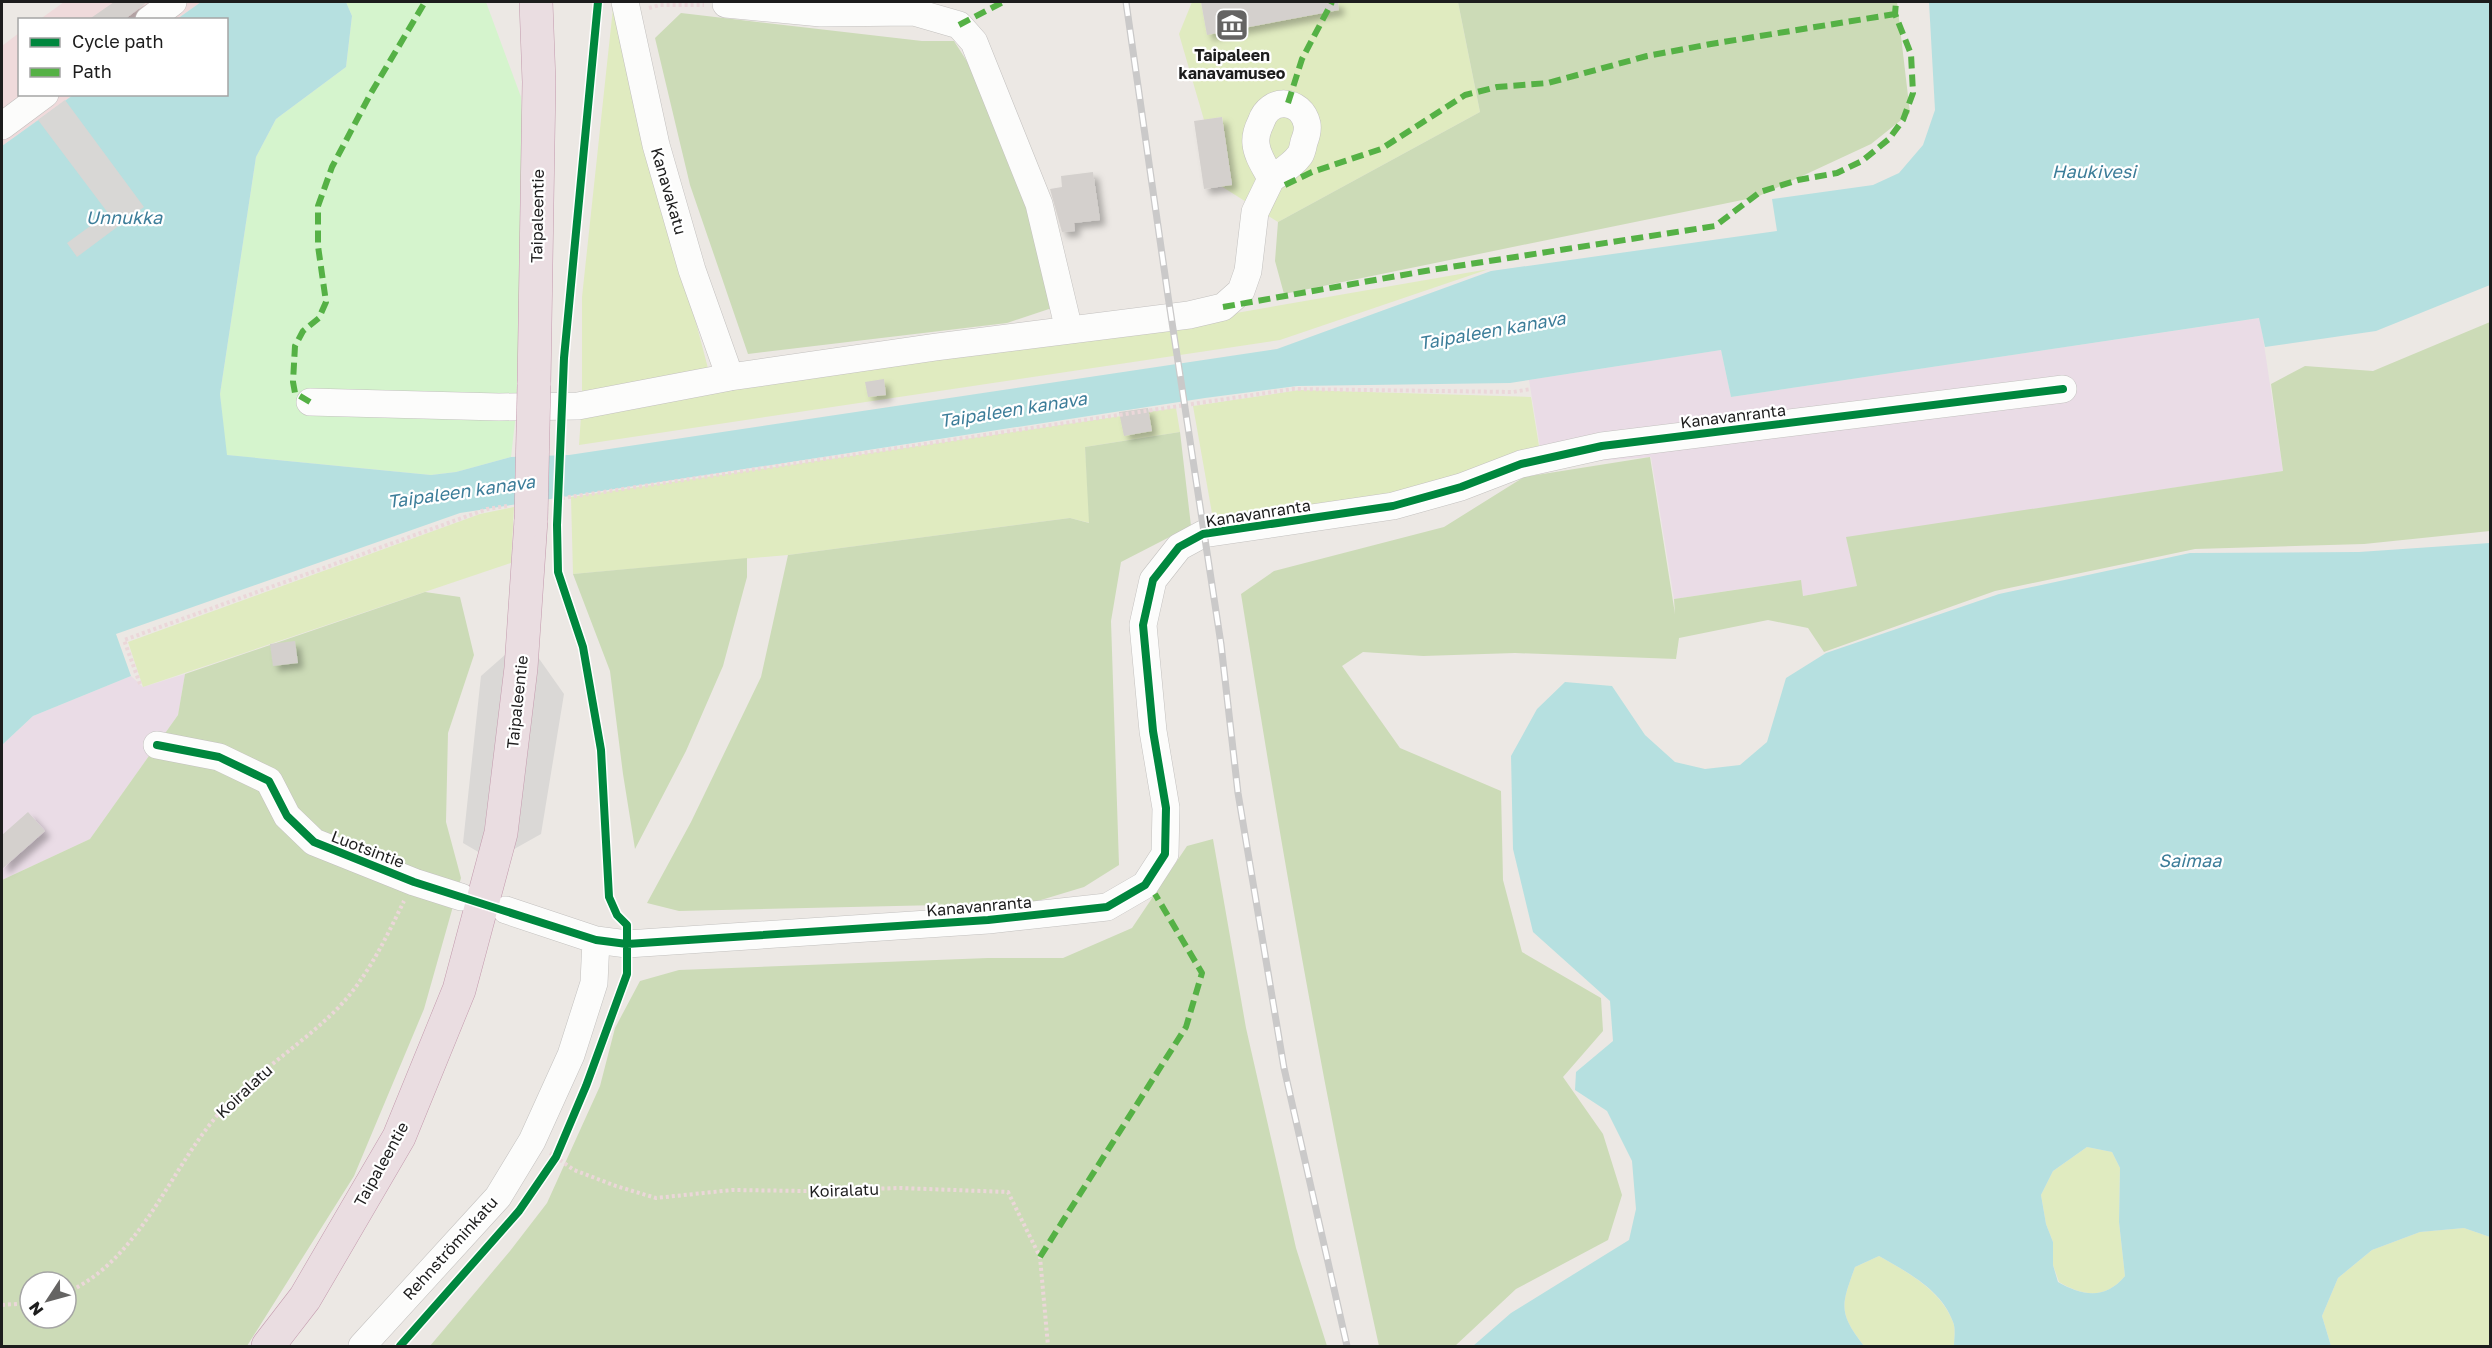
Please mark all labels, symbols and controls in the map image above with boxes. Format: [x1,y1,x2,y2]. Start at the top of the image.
museum icon: Taipaleen kanavamuseo [1214,7,1250,43]
legend [18,18,228,96]
text: Cycle path [72,30,164,52]
place label: Taipaleen kanavamuseo [1179,45,1286,83]
text: Path [72,60,112,82]
street label: Kanavakatu [647,145,691,237]
water label: Haukivesi [2052,160,2138,182]
street label: Taipaleentie [526,169,548,263]
water label: Unnukka [86,206,163,228]
water label: Taipaleen kanava [1417,306,1568,354]
water label: Taipaleen kanava [938,386,1089,431]
street label: Kanavanranta [1679,400,1787,432]
water label: Taipaleen kanava [386,470,537,512]
street label: Kanavanranta [1204,495,1312,531]
street label: Taipaleentie [502,654,532,750]
street label: Luotsintie [329,826,407,872]
water label: Saimaa [2159,849,2222,871]
street label: Kanavanranta [925,891,1033,921]
street label: Koiralatu [212,1060,276,1122]
street label: Taipaleentie [350,1118,412,1210]
street label: Koiralatu [809,1179,879,1201]
street label: Rehnströminkatu [398,1192,502,1304]
north arrow [18,1270,78,1330]
text: N [24,1298,48,1320]

